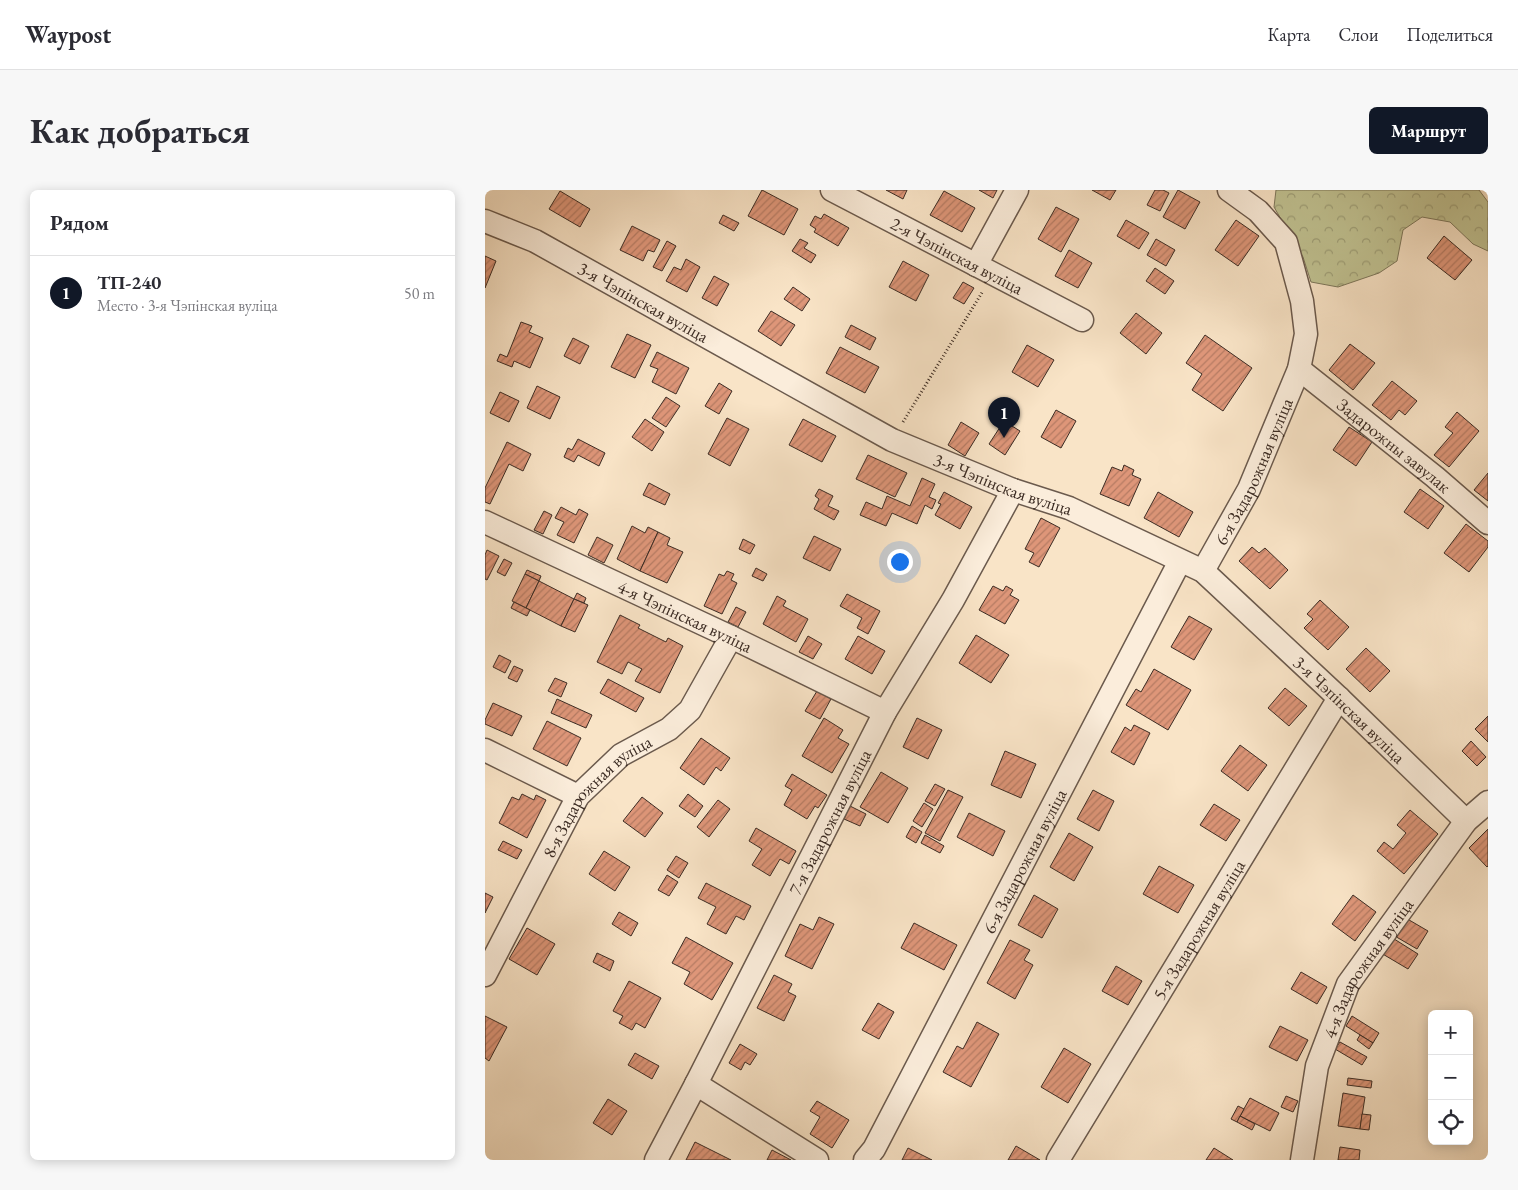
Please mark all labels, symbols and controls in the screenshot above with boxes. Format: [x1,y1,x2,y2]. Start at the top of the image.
text: Waypost [25,19,111,50]
text: Карта [1268,23,1311,46]
text: Слои [1339,23,1378,46]
text: Поделиться [1406,23,1493,46]
button: Маршрут [1369,107,1488,154]
text: Как добраться [30,108,250,153]
text: Рядом [50,209,109,236]
street label: 2-я Чэпінская вуліца [887,211,1028,299]
street label: 3-я Чэпінская вуліца [574,256,714,348]
text: ТП-240 [97,270,161,295]
text: 1 [62,283,70,304]
text: 50 m [404,283,435,304]
text: Место · 3-я Чэпінская вуліца [97,295,278,316]
street label: Задарожны завулак [1333,392,1457,498]
street label: 6-я Задарожная вуліца [1209,393,1298,549]
pin: 1 [988,397,1020,438]
street label: 3-я Чэпінская вуліца [930,447,1076,520]
your location [887,549,913,575]
street label: 4-я Чэпінская вуліца [614,574,757,658]
street label: 3-я Чэпінская вуліца [1289,650,1411,769]
street label: 8-я Задарожная вуліца [537,729,656,861]
street label: 7-я Задарожная вуліца [783,745,876,898]
street label: 6-я Задарожная вуліца [977,784,1071,937]
street label: 5-я Задарожная вуліца [1147,854,1250,1004]
street label: 4-я Задарожная вуліца [1317,893,1418,1041]
map controls [1428,1010,1473,1145]
button: + [1428,1010,1473,1055]
button: − [1428,1055,1473,1100]
button: locate [1428,1100,1473,1145]

